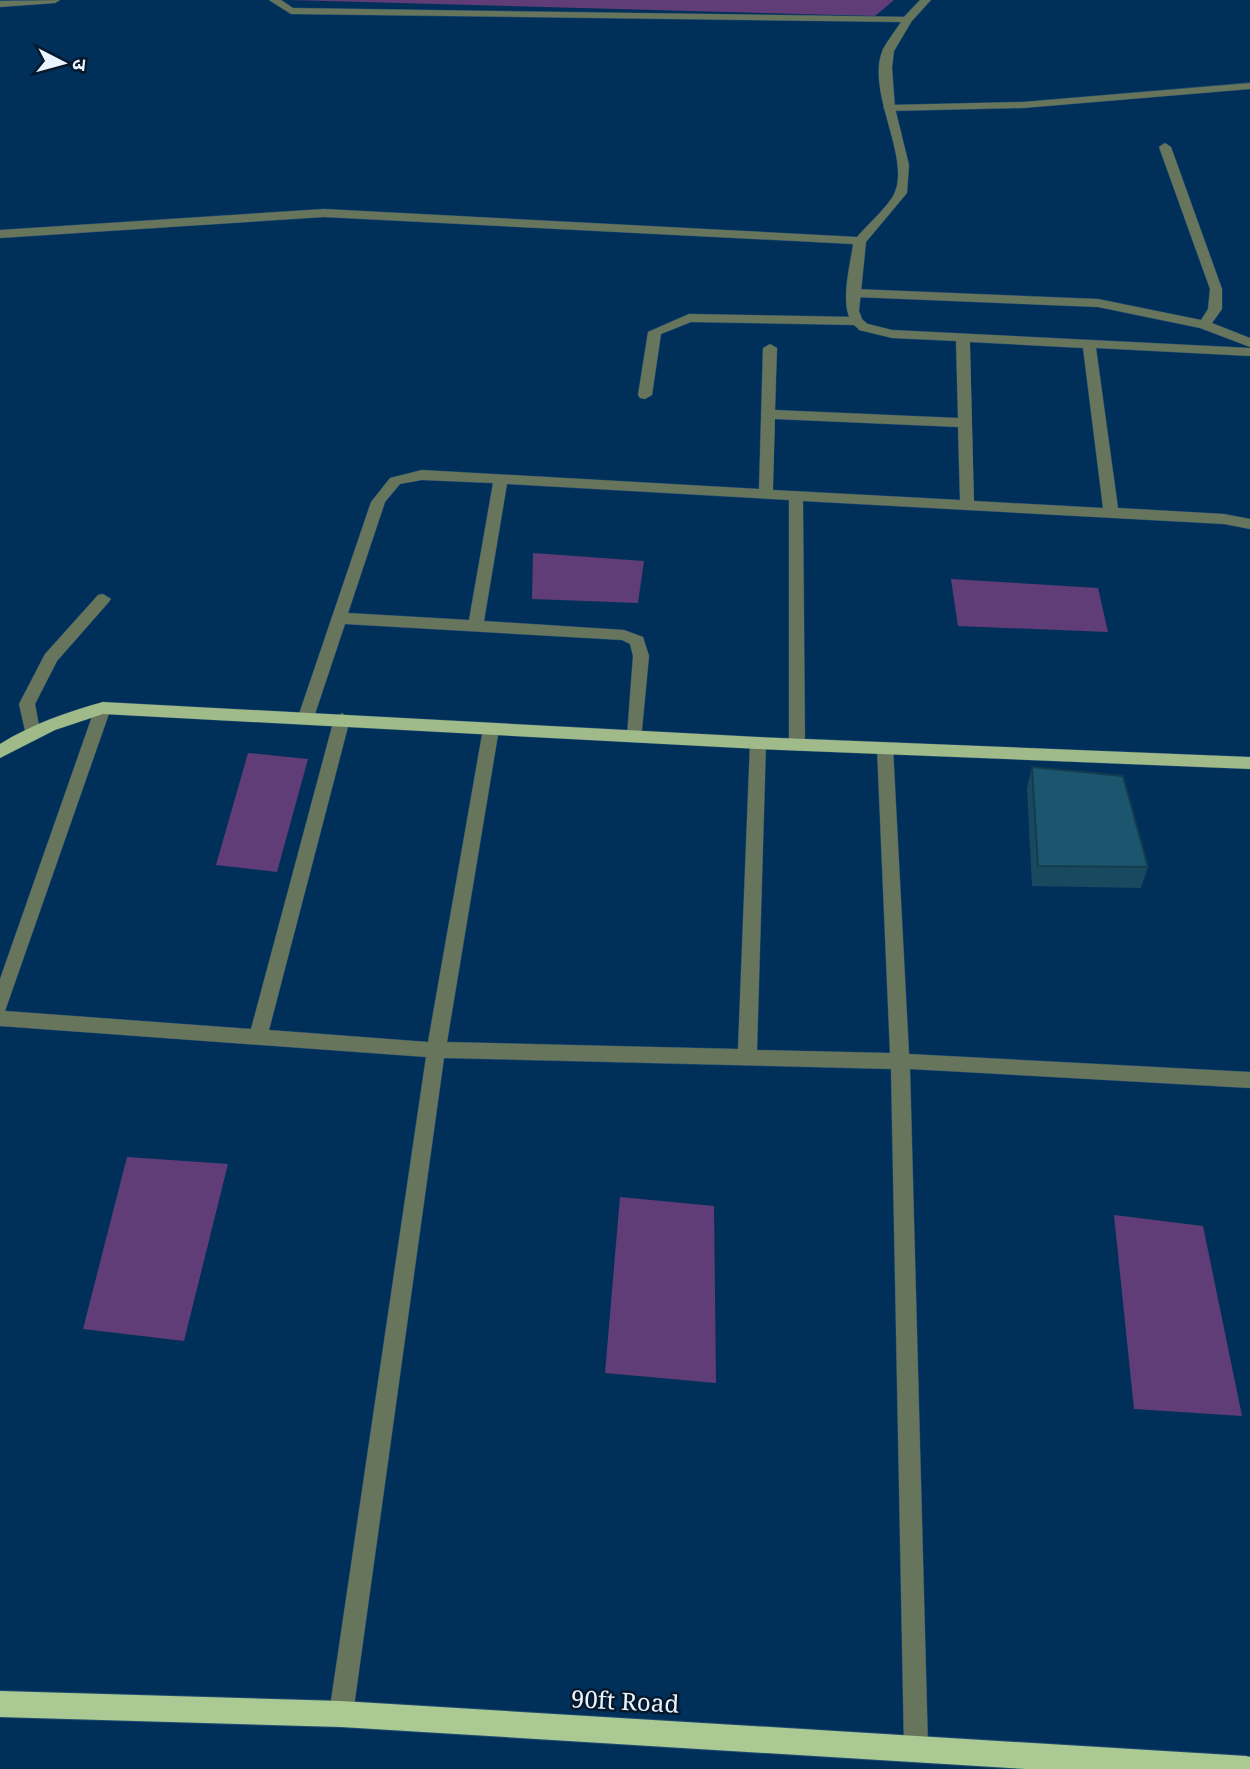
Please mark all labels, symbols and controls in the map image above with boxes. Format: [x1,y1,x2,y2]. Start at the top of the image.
north arrow [28,28,98,98]
text: उ [66,58,93,73]
street label: 90ft Road [570,1681,680,1720]

